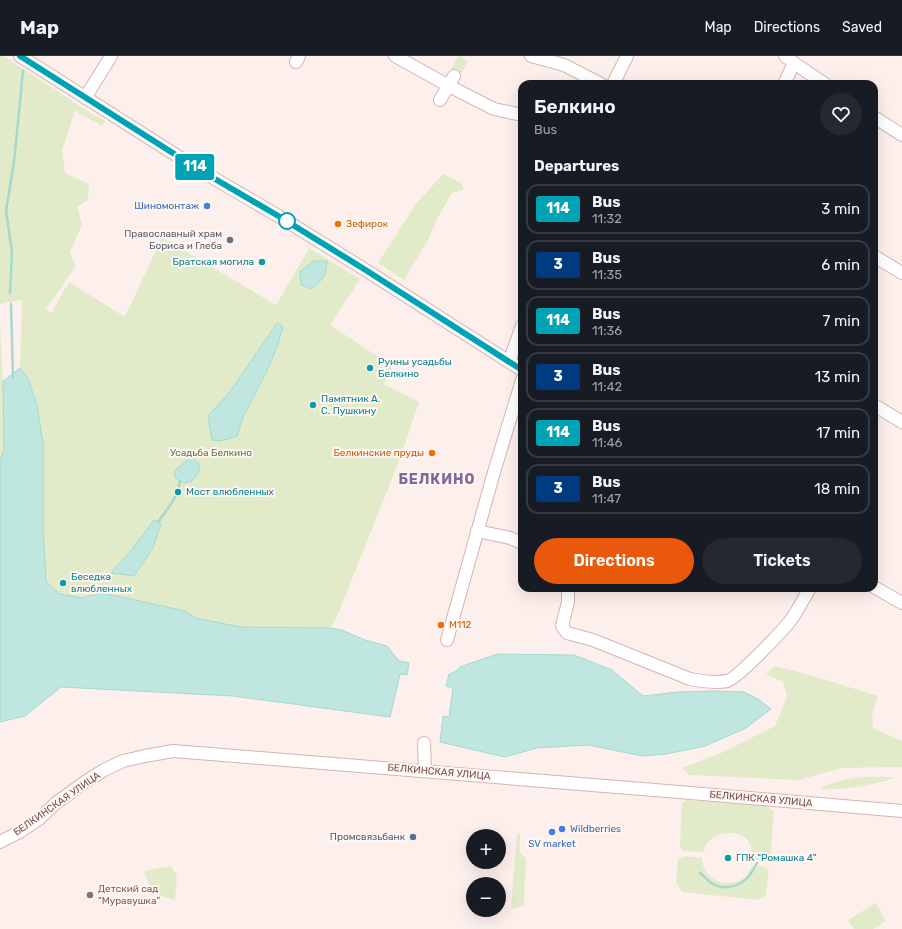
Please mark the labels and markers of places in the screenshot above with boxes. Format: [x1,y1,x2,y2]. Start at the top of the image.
place label: Шиномонтаж [134,200,199,212]
marker: Шиномонтаж [202,201,212,211]
unlabelled marker [278,212,296,230]
place label: Зефирок [346,218,389,230]
marker: Зефирок [333,219,343,229]
place label: Православный храм Бориса и Глеба [124,228,222,252]
marker: Православный храм Бориса и Глеба [225,235,235,245]
place label: Братская могила [172,256,254,268]
marker: Братская могила [257,257,267,267]
place label: Руины усадьбы Белкино [378,356,452,380]
marker: Руины усадьбы Белкино [365,363,375,373]
place label: Памятник А. С. Пушкину [321,393,380,417]
marker: Памятник А. С. Пушкину [308,400,318,410]
place label: Белкинские пруды [333,447,424,459]
marker: Белкинские пруды [427,448,437,458]
place label: Мост влюбленных [186,486,275,498]
marker: Мост влюбленных [173,487,183,497]
place label: Беседка влюбленных [71,571,133,595]
marker: Беседка влюбленных [58,578,68,588]
place label: М112 [449,619,472,631]
marker: М112 [436,620,446,630]
place label: Wildberries [570,823,621,835]
marker: Wildberries [557,824,567,834]
marker: SV market [547,827,557,837]
place label: Промсвязьбанк [330,831,406,843]
marker: Промсвязьбанк [408,832,418,842]
place label: SV market [528,838,576,850]
place label: ГПК "Ромашка 4" [736,852,817,864]
marker: ГПК "Ромашка 4" [723,853,733,863]
place label: Детский сад "Муравушка" [98,883,160,907]
marker: Детский сад "Муравушка" [85,890,95,900]

